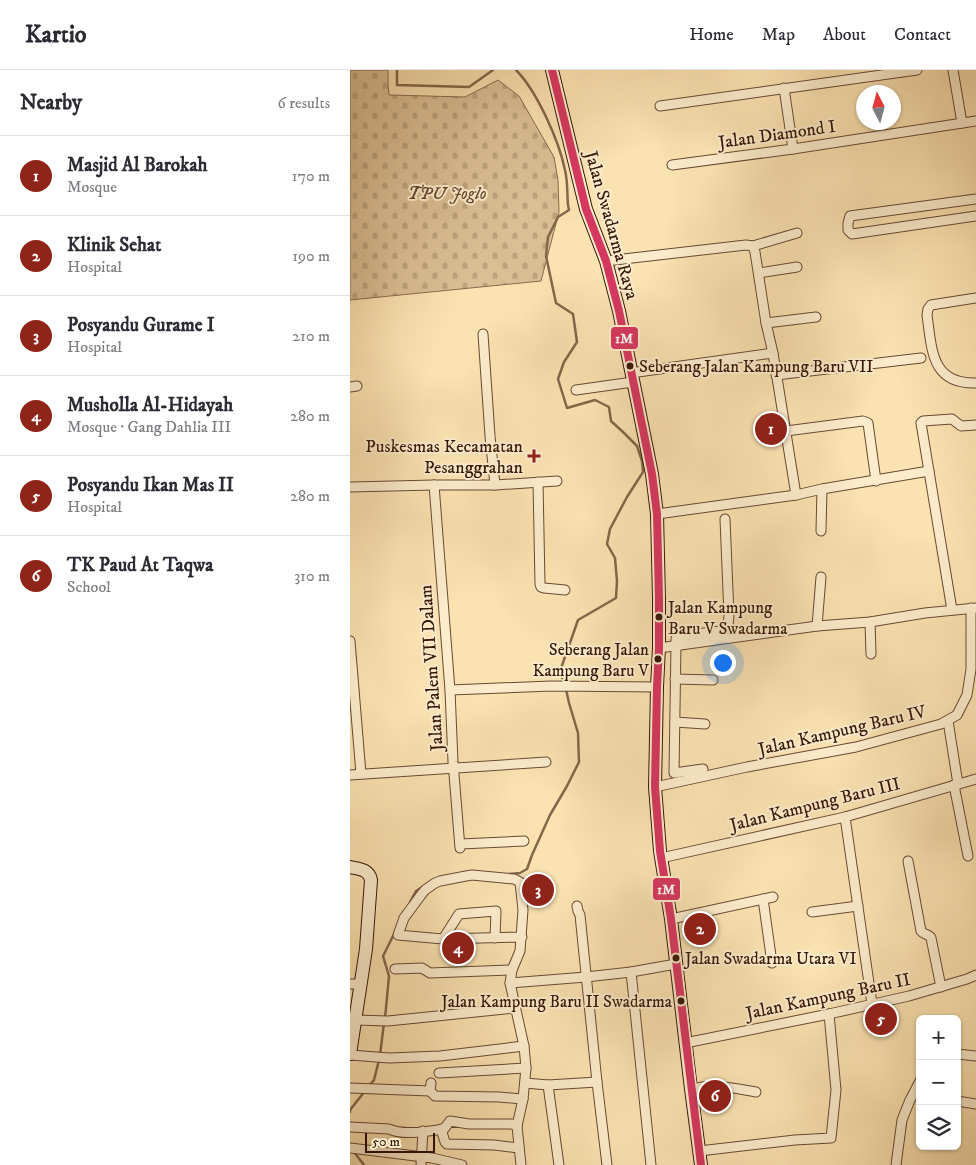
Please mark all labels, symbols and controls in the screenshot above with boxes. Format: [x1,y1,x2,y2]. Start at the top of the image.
text: Kartio [25,20,87,50]
text: Home [689,24,734,46]
text: Map [762,24,795,46]
text: About [823,24,866,46]
text: Contact [894,24,951,46]
north arrow [856,85,901,130]
text: Nearby [20,90,82,116]
text: 6 results [277,93,330,113]
street label: Jalan Diamond I [715,116,837,154]
street label: Jalan Swadarma Raya [579,147,643,302]
text: Masjid Al Barokah [67,154,207,177]
text: 1 [33,166,39,186]
text: 170 m [292,166,330,186]
text: Mosque [67,177,117,197]
park label: TPU Joglo [407,183,487,205]
text: Klinik Sehat [67,234,161,257]
text: 2 [32,246,40,266]
text: 190 m [292,246,330,266]
text: Hospital [67,257,122,277]
text: Posyandu Gurame I [67,314,215,337]
text: 3 [33,326,39,346]
text: 210 m [292,326,330,346]
line badge: 1M [610,326,639,350]
text: 1M [615,330,633,348]
text: Hospital [67,337,122,357]
place label: Seberang Jalan Kampung Baru VII [639,356,873,378]
marker: Seberang Jalan Kampung Baru VII [625,361,635,371]
text: Musholla Al-Hidayah [67,394,233,417]
text: 4 [31,406,41,426]
text: 280 m [290,406,330,426]
pin: 1 [755,410,787,448]
text: Mosque · Gang Dahlia III [67,417,231,437]
place label: Puskesmas Kecamatan Pesanggrahan [365,436,524,479]
marker: Puskesmas Kecamatan Pesanggrahan [527,449,541,463]
text: Posyandu Ikan Mas II [67,474,234,497]
text: 5 [32,486,40,506]
text: 280 m [290,486,330,506]
text: Hospital [67,497,122,517]
text: TK Paud At Taqwa [67,554,213,577]
text: 6 [32,566,40,586]
text: 310 m [294,566,330,586]
text: School [67,577,111,597]
street label: Jalan Palem VII Dalam [415,584,449,754]
place label: Jalan Kampung Baru V Swadarma [666,597,788,640]
marker: Jalan Kampung Baru V Swadarma [654,612,664,622]
place label: Seberang Jalan Kampung Baru V [533,639,650,682]
your location [710,650,736,676]
marker: Seberang Jalan Kampung Baru V [653,654,663,664]
street label: Jalan Kampung Baru IV [754,701,929,761]
street label: Jalan Kampung Baru III [726,773,903,837]
pin: 3 [522,871,554,909]
line badge: 1M [652,877,681,901]
text: 1M [657,881,675,899]
pin: 2 [684,910,716,948]
pin: 4 [442,929,474,967]
place label: Jalan Swadarma Utara VI [683,948,856,970]
marker: Jalan Swadarma Utara VI [671,953,681,963]
street label: Jalan Kampung Baru II [742,969,912,1026]
place label: Jalan Kampung Baru II Swadarma [439,991,673,1013]
marker: Jalan Kampung Baru II Swadarma [676,996,686,1006]
pin: 5 [865,1000,897,1038]
map controls [916,1015,961,1150]
button: + [916,1015,961,1060]
button: − [916,1060,961,1105]
pin: 6 [699,1077,731,1115]
button: layers [916,1105,961,1150]
scale bar [365,1130,435,1153]
text: 50 m [372,1133,400,1151]

